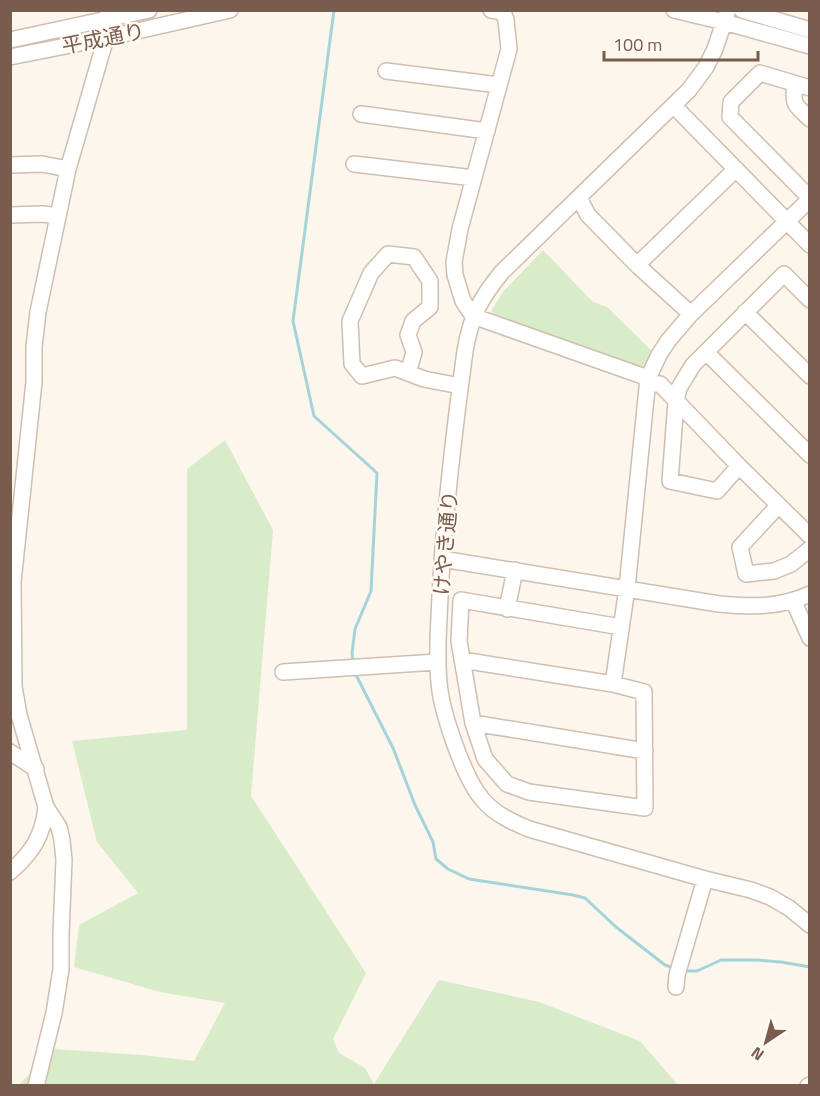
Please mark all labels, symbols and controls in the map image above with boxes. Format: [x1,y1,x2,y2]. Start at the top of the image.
street label: 平成通り [59,14,147,62]
scale bar [604,24,758,62]
text: 100 m [613,31,662,58]
street label: けやき通り [424,489,466,597]
north arrow [736,1012,796,1072]
text: N [746,1041,769,1067]

